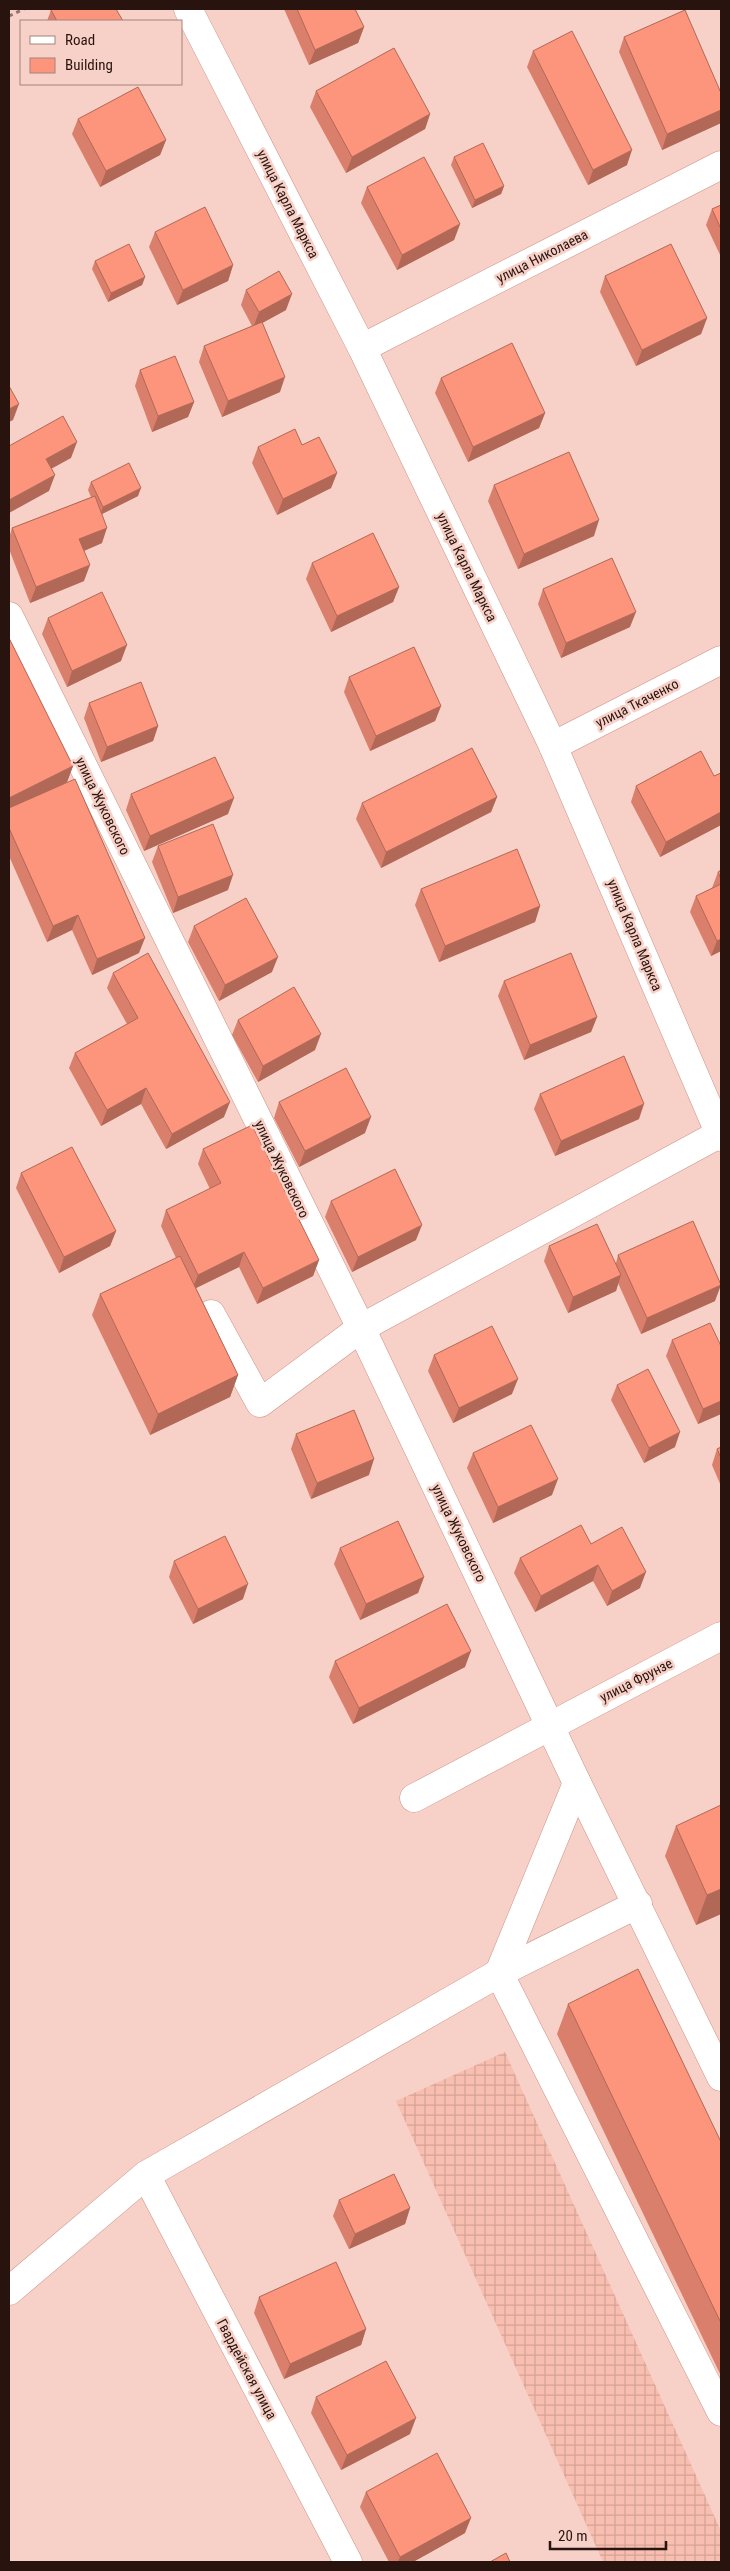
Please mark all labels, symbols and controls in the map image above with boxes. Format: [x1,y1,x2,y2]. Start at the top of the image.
legend [20,20,182,85]
text: Road [65,31,95,49]
text: Building [65,56,113,74]
street label: улица Карла Маркса [254,147,322,261]
street label: улица Николаева [494,226,590,286]
street label: улица Карла Маркса [434,510,500,624]
street label: улица Ткаченко [593,675,681,731]
street label: улица Жуковского [72,755,134,857]
street label: улица Карла Маркса [604,877,666,993]
street label: улица Жуковского [251,1118,313,1220]
street label: улица Жуковского [428,1482,490,1584]
street label: улица Фрунзе [597,1655,675,1705]
street label: Гвардейская улица [214,2316,280,2422]
scale bar [550,2518,666,2550]
text: 20 m [558,2527,588,2545]

